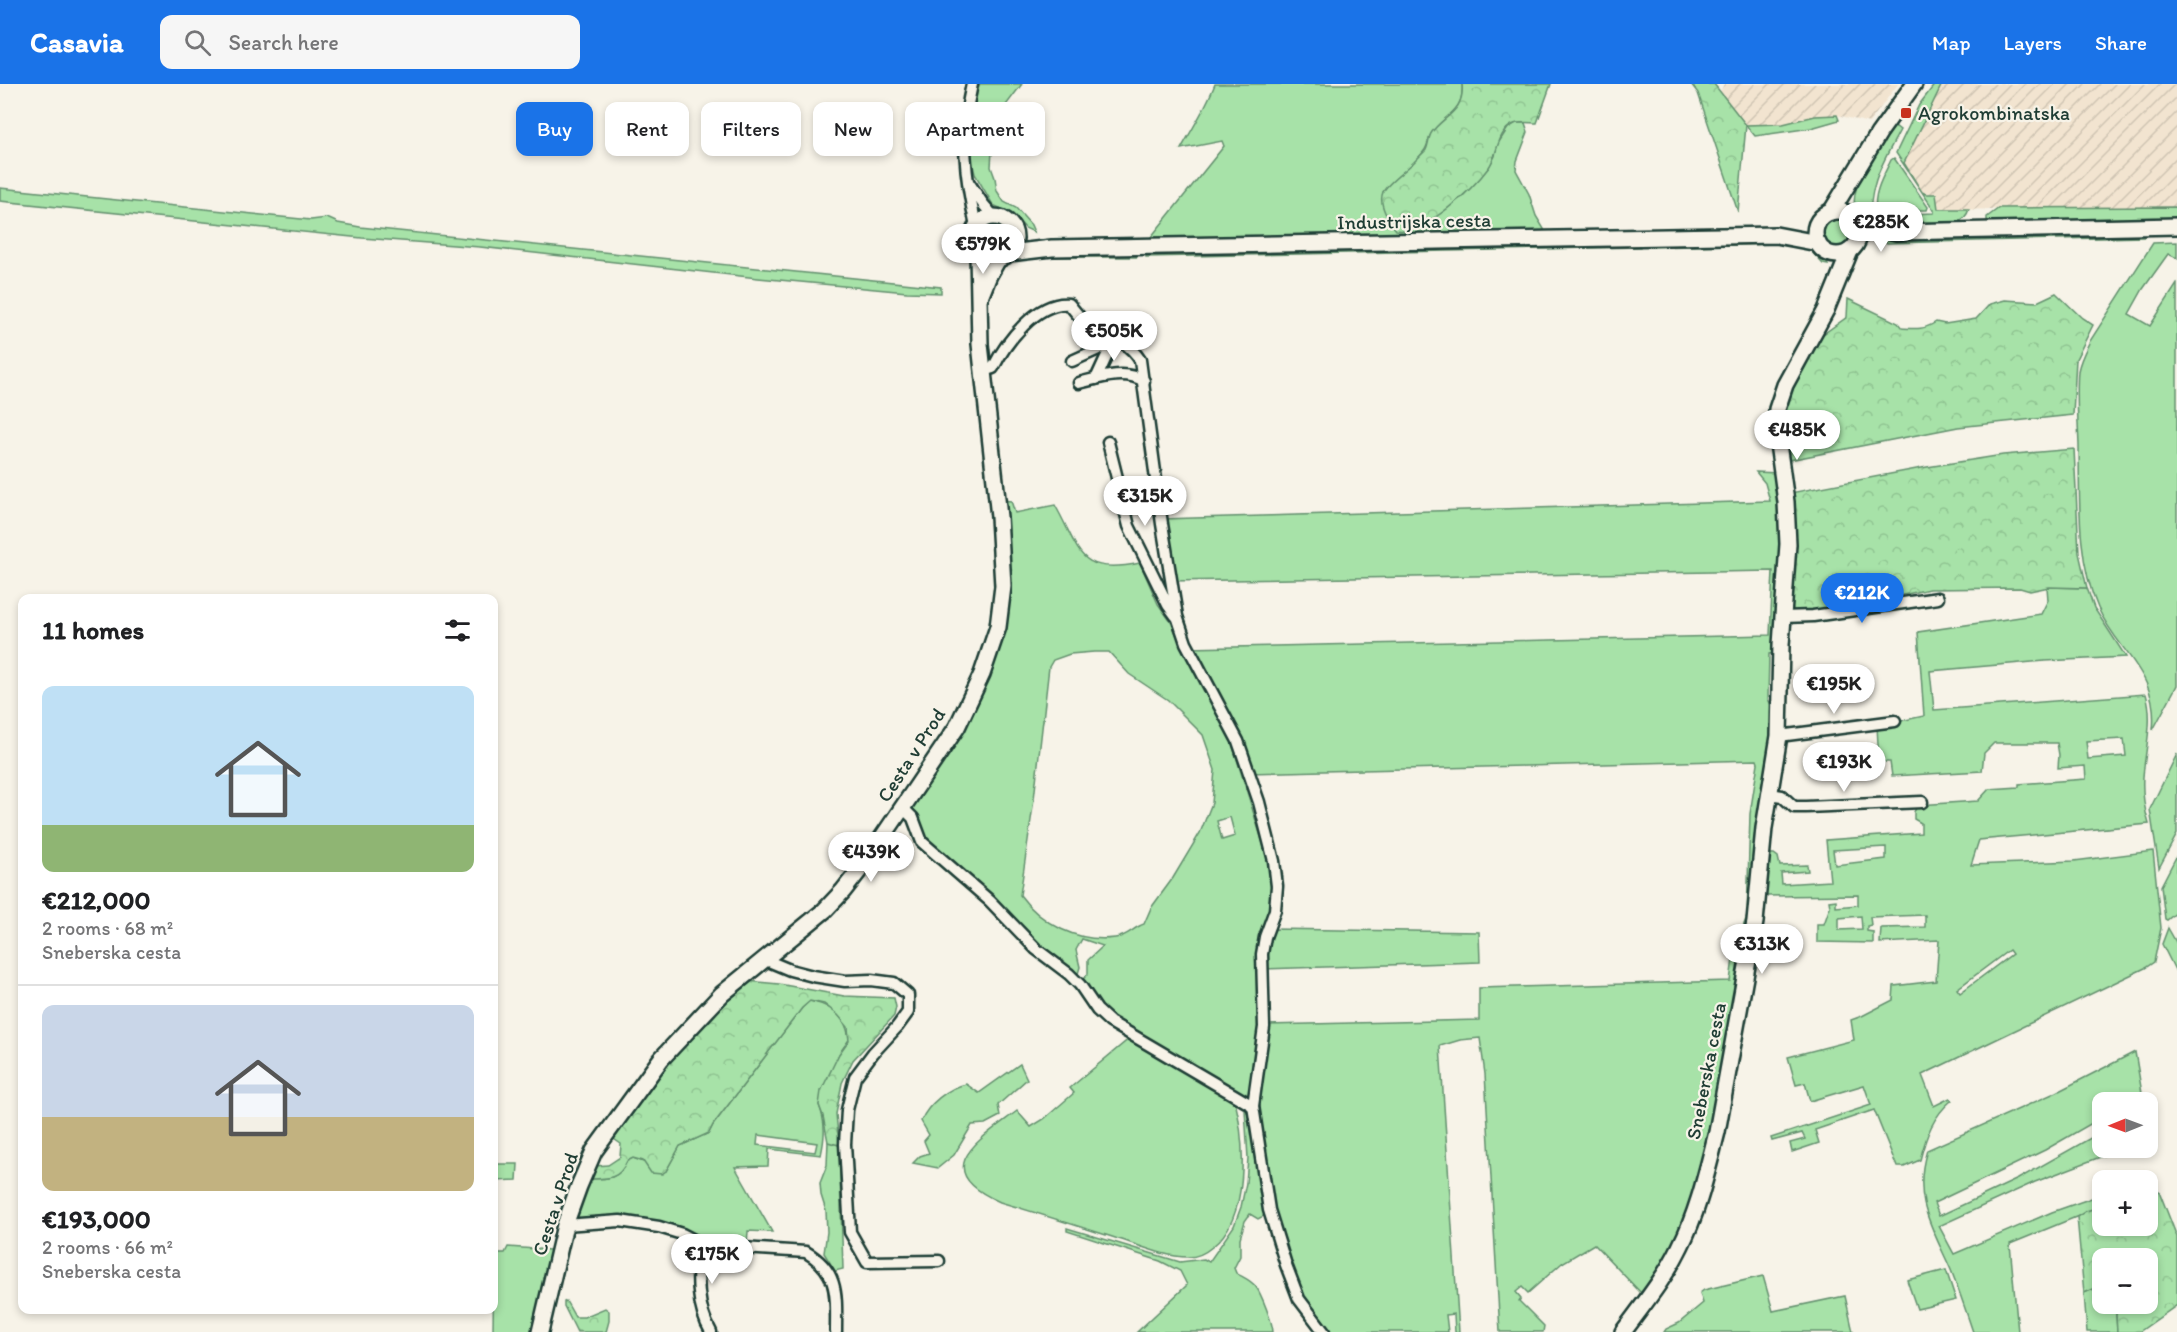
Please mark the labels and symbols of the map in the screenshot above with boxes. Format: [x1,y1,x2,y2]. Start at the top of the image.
place label: Agrokombinatska [1918,101,2070,125]
marker: Agrokombinatska [1899,106,1913,120]
pin: €285K [1839,202,1923,253]
street label: Industrijska cesta [1337,208,1491,234]
pin: €579K [941,224,1025,275]
pin: €505K [1072,311,1156,362]
pin: €485K [1755,410,1839,461]
pin: €315K [1103,476,1187,527]
pin: €212K [1820,573,1904,624]
pin: €195K [1792,664,1876,715]
street label: Cesta v Prod [872,703,950,806]
pin: €193K [1802,742,1886,793]
pin: €439K [829,832,913,883]
pin: €313K [1720,924,1804,975]
street label: Sneberska cesta [1681,1000,1731,1142]
north arrow [2092,1092,2158,1158]
street label: Cesta v Prod [527,1149,583,1259]
pin: €175K [670,1234,754,1285]

